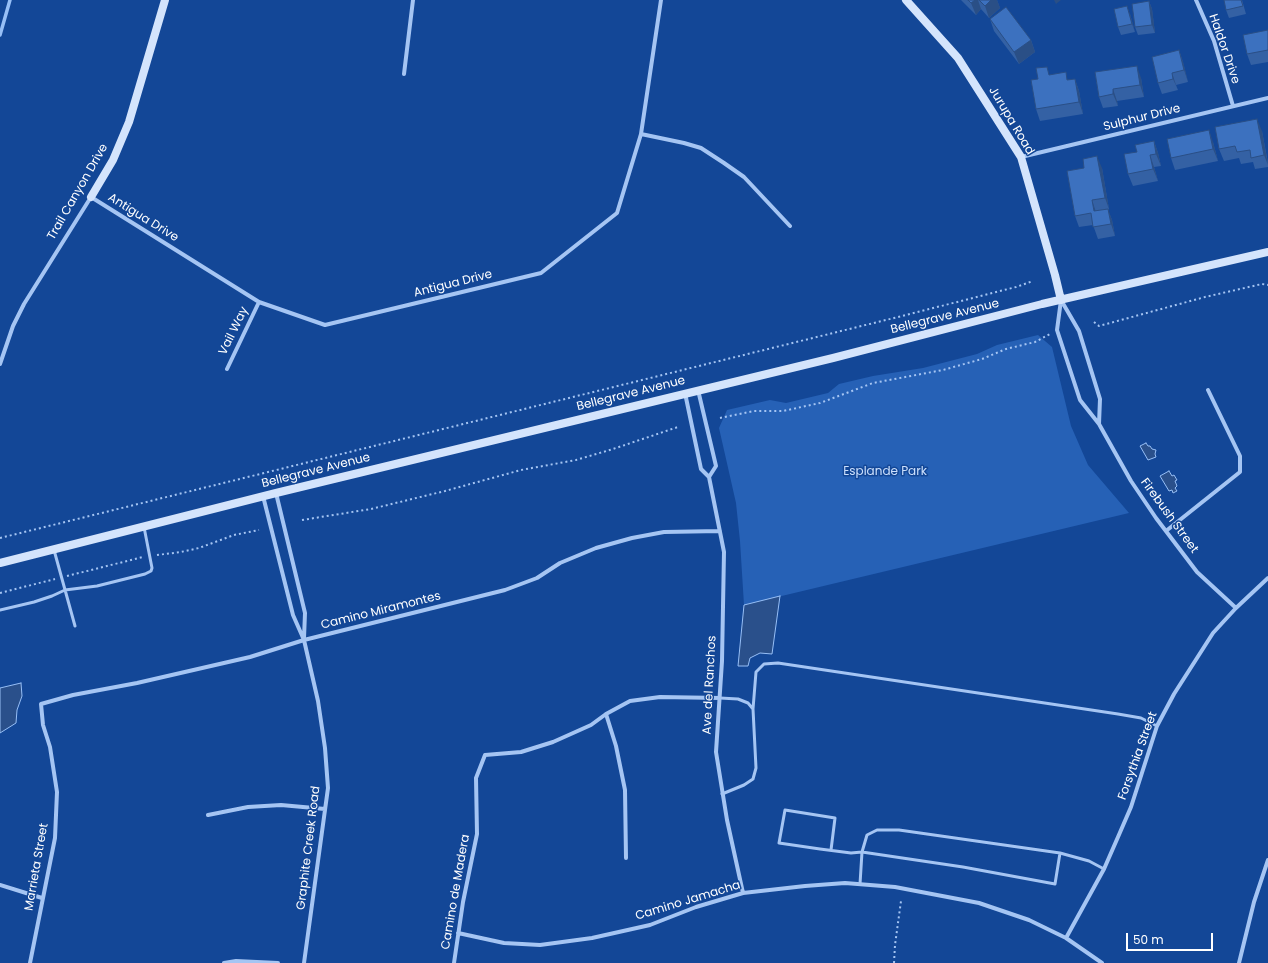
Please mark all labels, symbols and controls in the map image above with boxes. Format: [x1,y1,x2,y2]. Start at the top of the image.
street label: Haldor Drive [1205,12,1243,86]
street label: Jurupa Road [985,84,1037,158]
street label: Sulphur Drive [1102,101,1182,135]
street label: Trail Canyon Drive [45,141,111,243]
street label: Antigua Drive [105,191,181,245]
street label: Antigua Drive [412,267,494,301]
street label: Bellegrave Avenue [889,297,1001,337]
street label: Vail Way [216,305,252,357]
street label: Bellegrave Avenue [575,374,687,414]
street label: Bellegrave Avenue [260,451,372,491]
park label: Esplande Park [843,465,927,479]
street label: Firebush Street [1137,476,1201,556]
street label: Camino Miramontes [320,589,442,633]
street label: Ave del Ranchos [700,635,720,735]
street label: Forsythia Street [1115,710,1161,802]
street label: Graphite Creek Road [294,785,324,911]
street label: Marrieta Street [22,822,52,912]
street label: Camino de Madera [439,833,473,951]
street label: Camino Jamacha [634,878,742,924]
scale bar [1128,925,1215,951]
text: 50 m [1133,931,1164,948]

